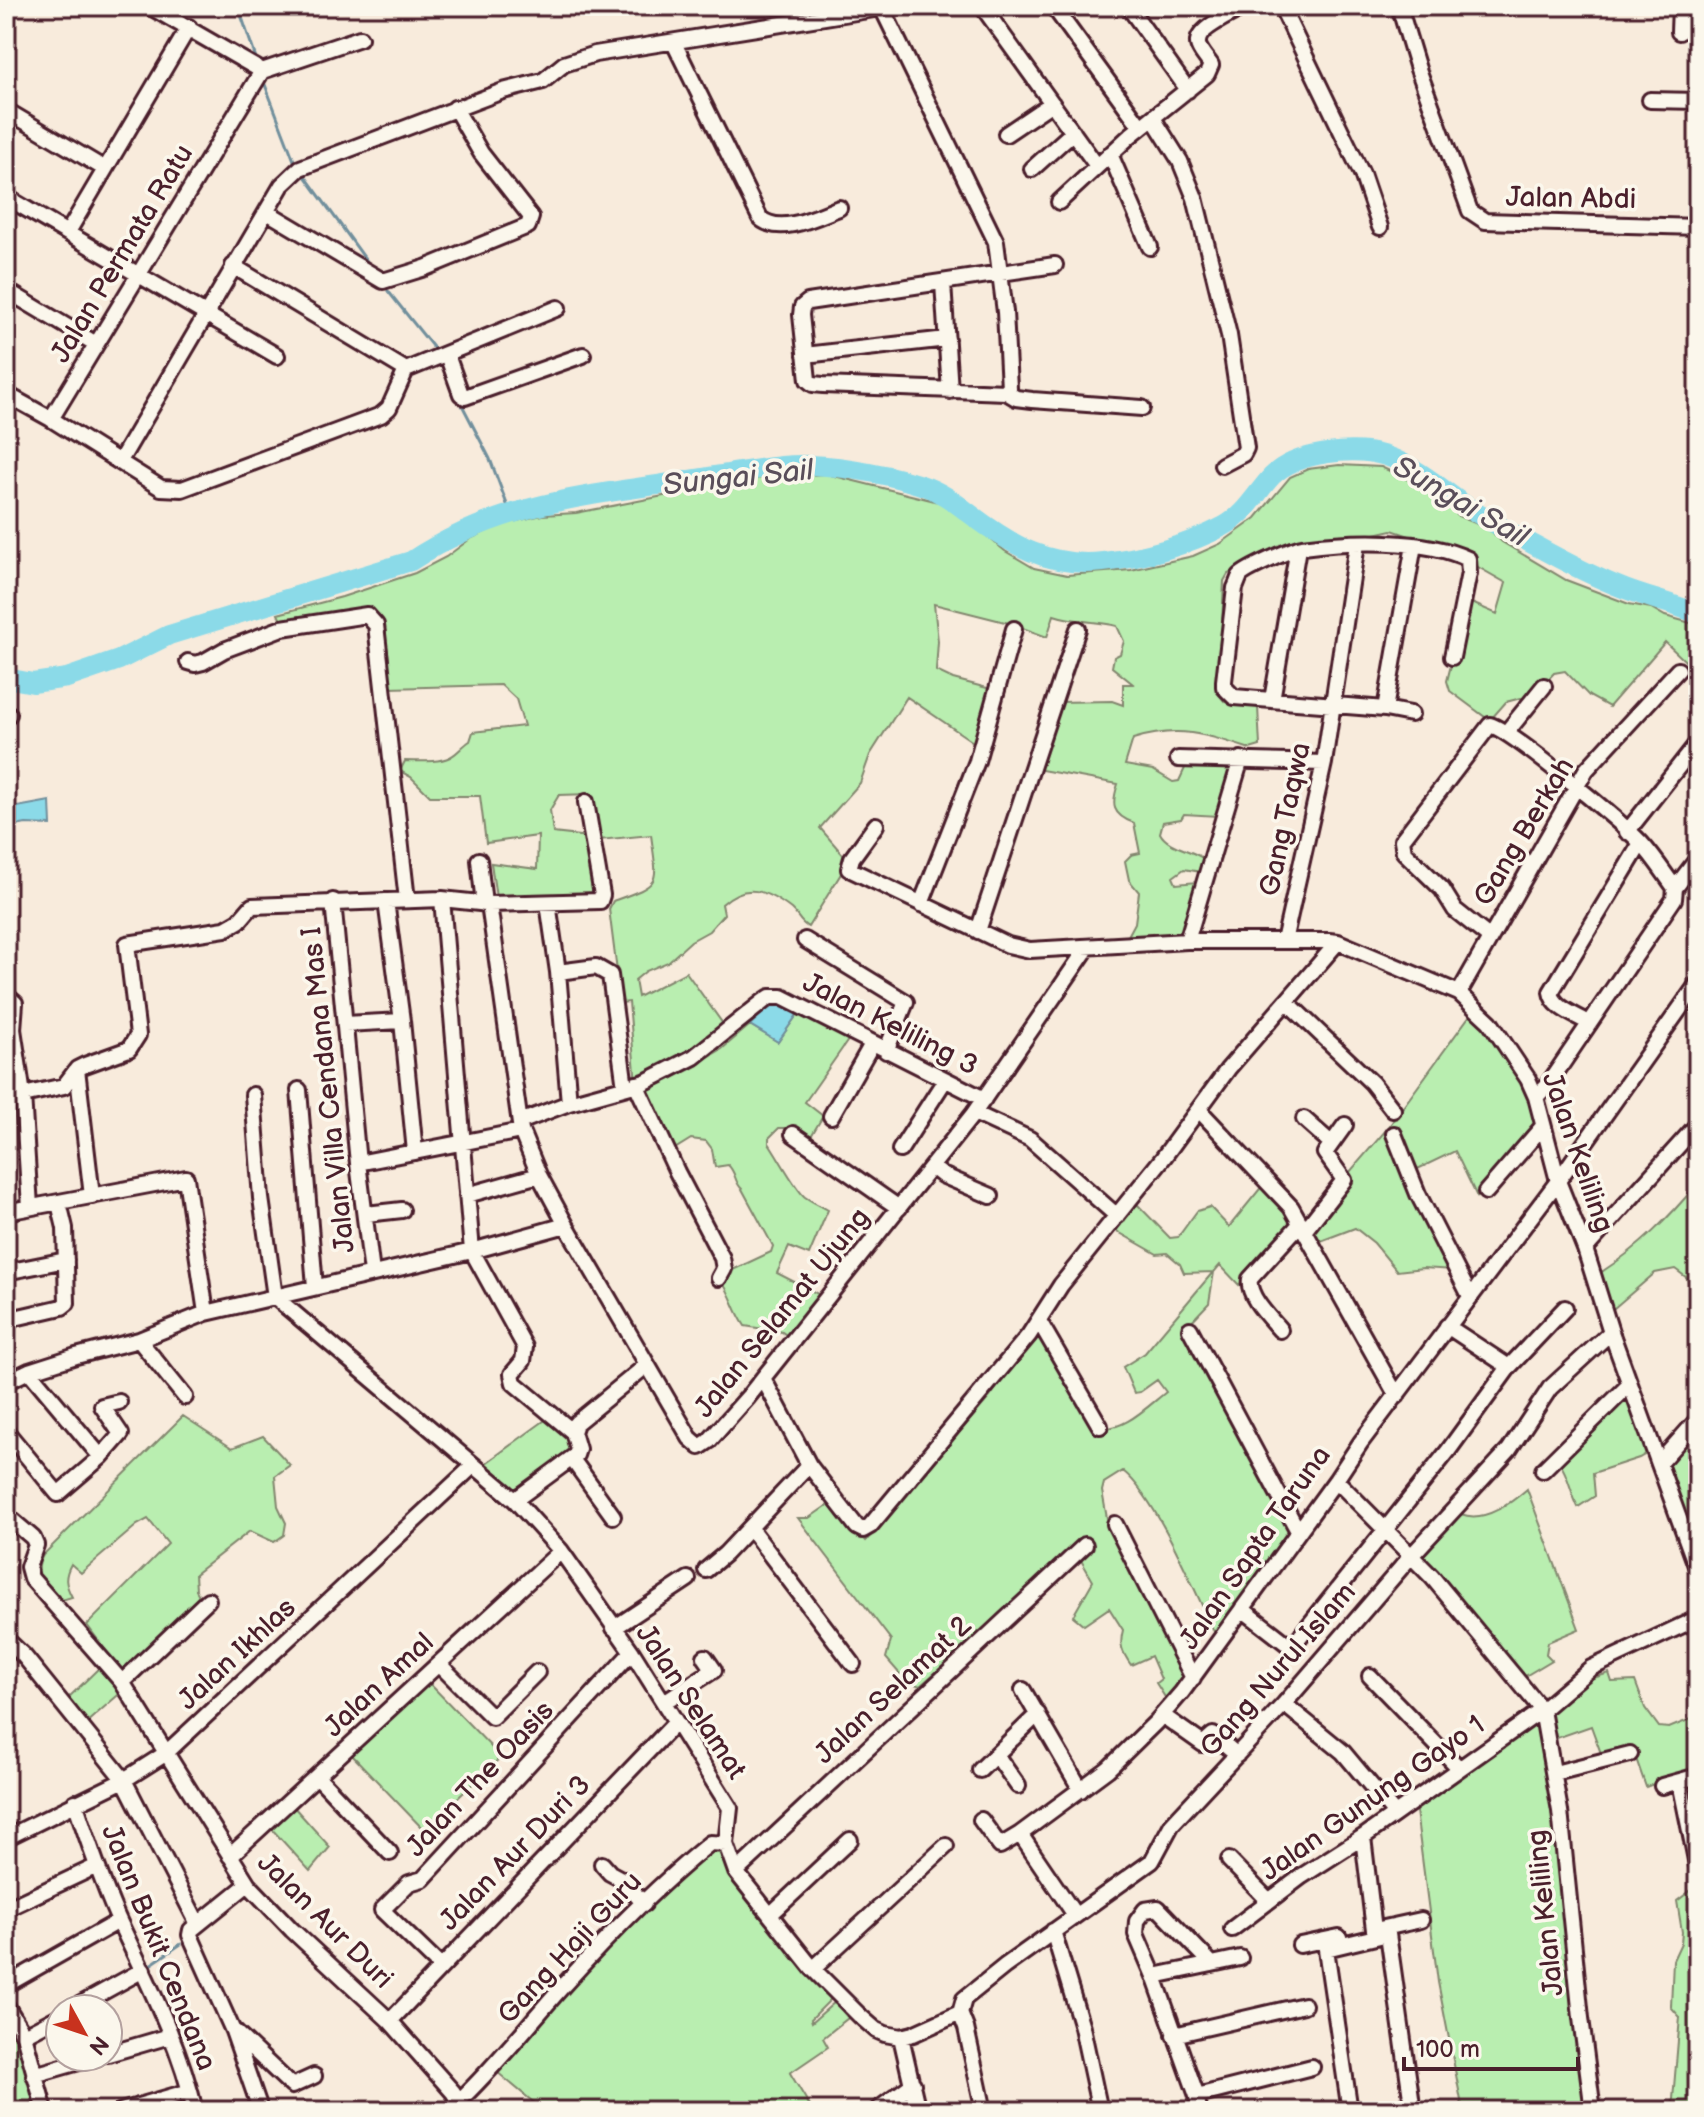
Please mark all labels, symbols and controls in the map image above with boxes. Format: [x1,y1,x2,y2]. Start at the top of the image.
street label: Jalan Permata Ratu [44,139,200,369]
street label: Jalan Abdi [1505,181,1637,216]
water label: Sungai Sail [1386,449,1536,556]
water label: Sungai Sail [661,452,816,504]
street label: Gang Taqwa [1253,740,1318,899]
street label: Gang Berkah [1467,752,1581,912]
street label: Jalan Villa Cendana Mas I [295,925,362,1254]
street label: Jalan Keliling 3 [797,966,983,1083]
street label: Jalan Keliling [1535,1068,1620,1237]
street label: Jalan Selamat Ujung [688,1202,877,1424]
street label: Jalan Sapta Taruna [1173,1440,1338,1656]
street label: Gang Nurul Islam [1193,1576,1363,1764]
street label: Jalan Ikhlas [171,1591,303,1717]
street label: Jalan Selamat 2 [808,1609,978,1771]
street label: Jalan Selamat [629,1618,753,1786]
street label: Jalan Amal [317,1626,441,1744]
street label: Jalan The Oasis [399,1694,561,1864]
street label: Jalan Gunung Gayo 1 [1255,1709,1491,1888]
street label: Jalan Aur Duri 3 [433,1769,597,1937]
street label: Jalan Bukit Cendana [94,1820,223,2075]
street label: Jalan Keliling [1520,1828,1571,1998]
street label: Jalan Aur Duri [250,1846,400,1996]
street label: Gang Haji Guru [491,1865,649,2031]
north arrow [44,1993,124,2073]
scale bar [1404,2021,1578,2071]
text: N [83,2030,114,2060]
text: 100 m [1416,2035,1480,2064]

